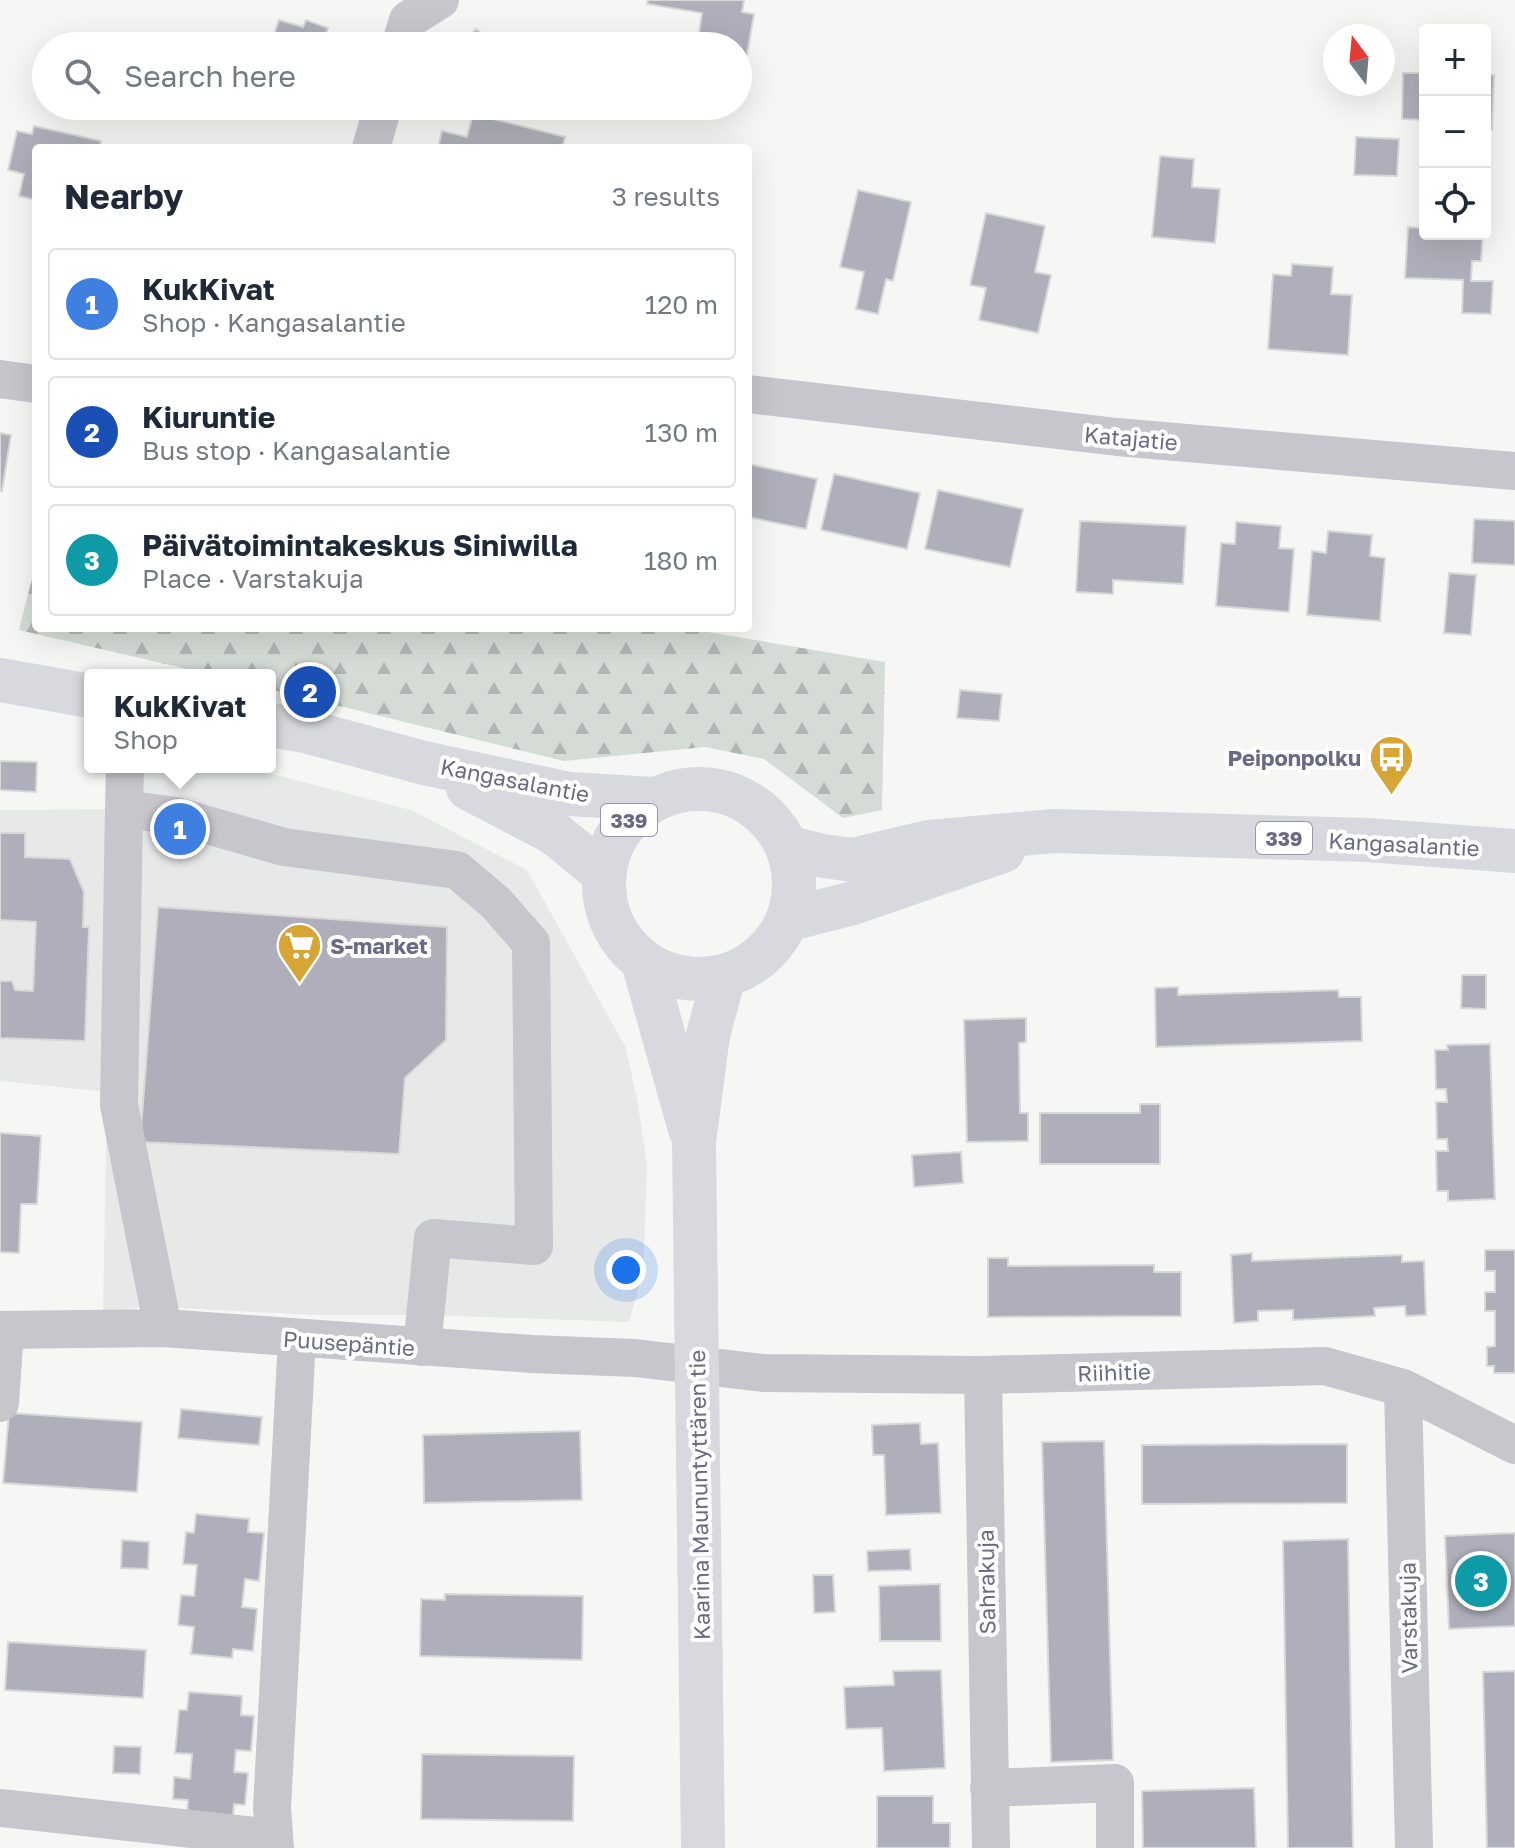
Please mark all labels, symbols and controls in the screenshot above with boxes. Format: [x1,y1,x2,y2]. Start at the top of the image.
north arrow [1323,24,1395,96]
map controls [1419,24,1491,240]
button: + [1419,24,1491,96]
search box [32,32,752,120]
icon: search [60,54,104,98]
text: Search here [124,58,296,94]
button: − [1419,96,1491,168]
button: locate [1419,168,1491,240]
text: Nearby [64,176,184,216]
text: 3 results [612,181,720,212]
text: KukKivat [142,271,275,307]
text: 1 [85,289,99,320]
text: 120 m [645,289,718,320]
text: Shop · Kangasalantie [142,307,406,338]
text: Kiuruntie [142,399,275,435]
text: 2 [84,417,100,448]
text: 130 m [645,417,718,448]
street label: Katajatie [1083,420,1179,456]
text: Bus stop · Kangasalantie [142,435,451,466]
text: Päivätoimintakeskus Siniwilla [142,527,578,563]
text: 3 [84,545,100,576]
text: 180 m [644,545,718,576]
text: Place · Varstakuja [142,563,364,594]
pin: 2 [284,662,336,722]
popup [84,669,276,773]
text: KukKivat [114,688,246,724]
text: Shop [114,724,178,755]
bus stop icon: Peiponpolku [1368,733,1416,796]
place label: Peiponpolku [1227,744,1361,771]
street label: Kangasalantie [438,752,592,808]
pin: 1 [154,799,206,859]
road number: 339 [601,804,657,836]
road number: 339 [1256,822,1312,854]
street label: Kangasalantie [1328,827,1480,861]
supermarket icon: S-market [275,921,323,984]
place label: S-market [330,932,428,959]
your location [606,1250,646,1290]
street label: Puusepäntie [282,1325,416,1361]
street label: Kaarina Maununtyttären tie [683,1350,715,1640]
street label: Riihitie [1077,1357,1151,1387]
street label: Sahrakuja [972,1529,1000,1635]
pin: 3 [1455,1551,1507,1611]
street label: Varstakuja [1394,1562,1422,1674]

